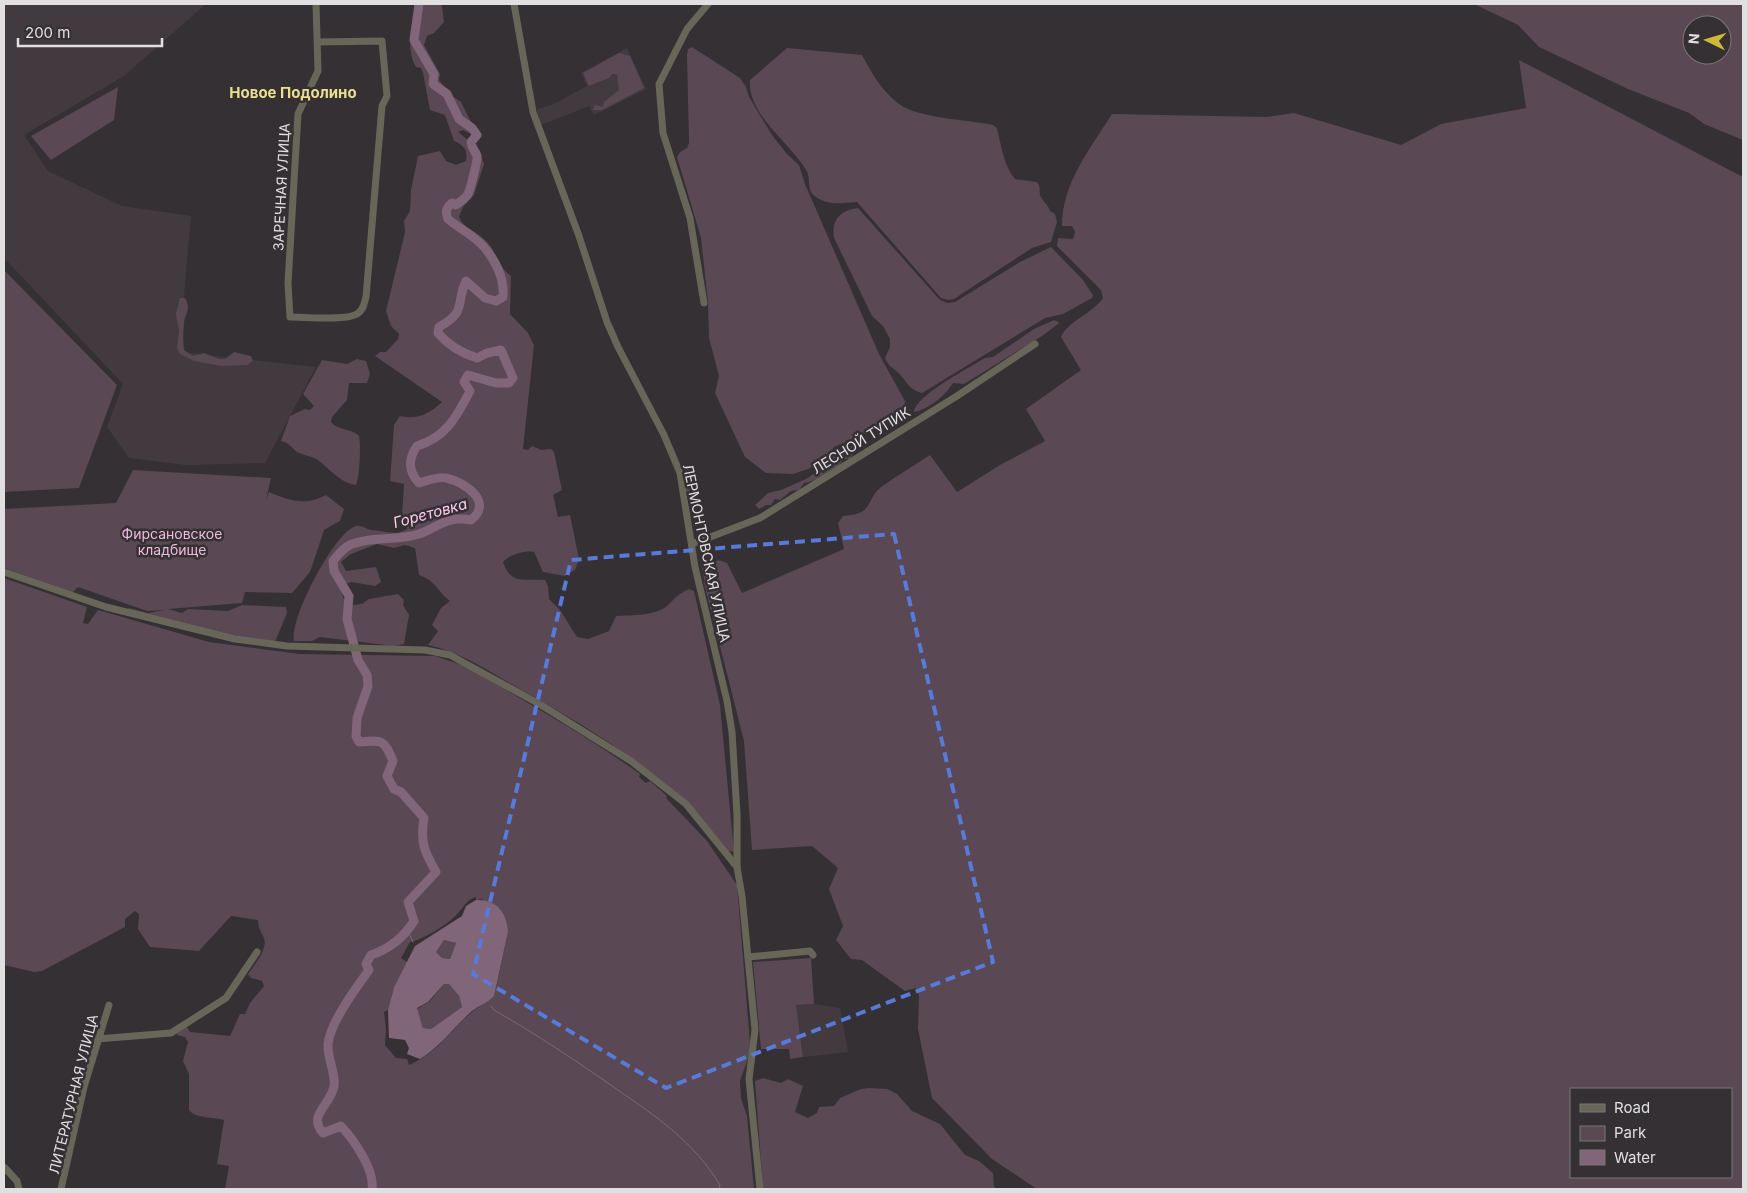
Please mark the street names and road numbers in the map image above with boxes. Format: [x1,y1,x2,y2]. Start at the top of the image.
street label: ЗАРЕЧНАЯ УЛИЦА [269,122,293,251]
street label: ЛЕСНОЙ ТУПИК [808,402,914,477]
street label: ЛЕРМОНТОВСКАЯ УЛИЦА [680,462,734,644]
street label: ЛИТЕРАТУРНАЯ УЛИЦА [45,1012,101,1176]

